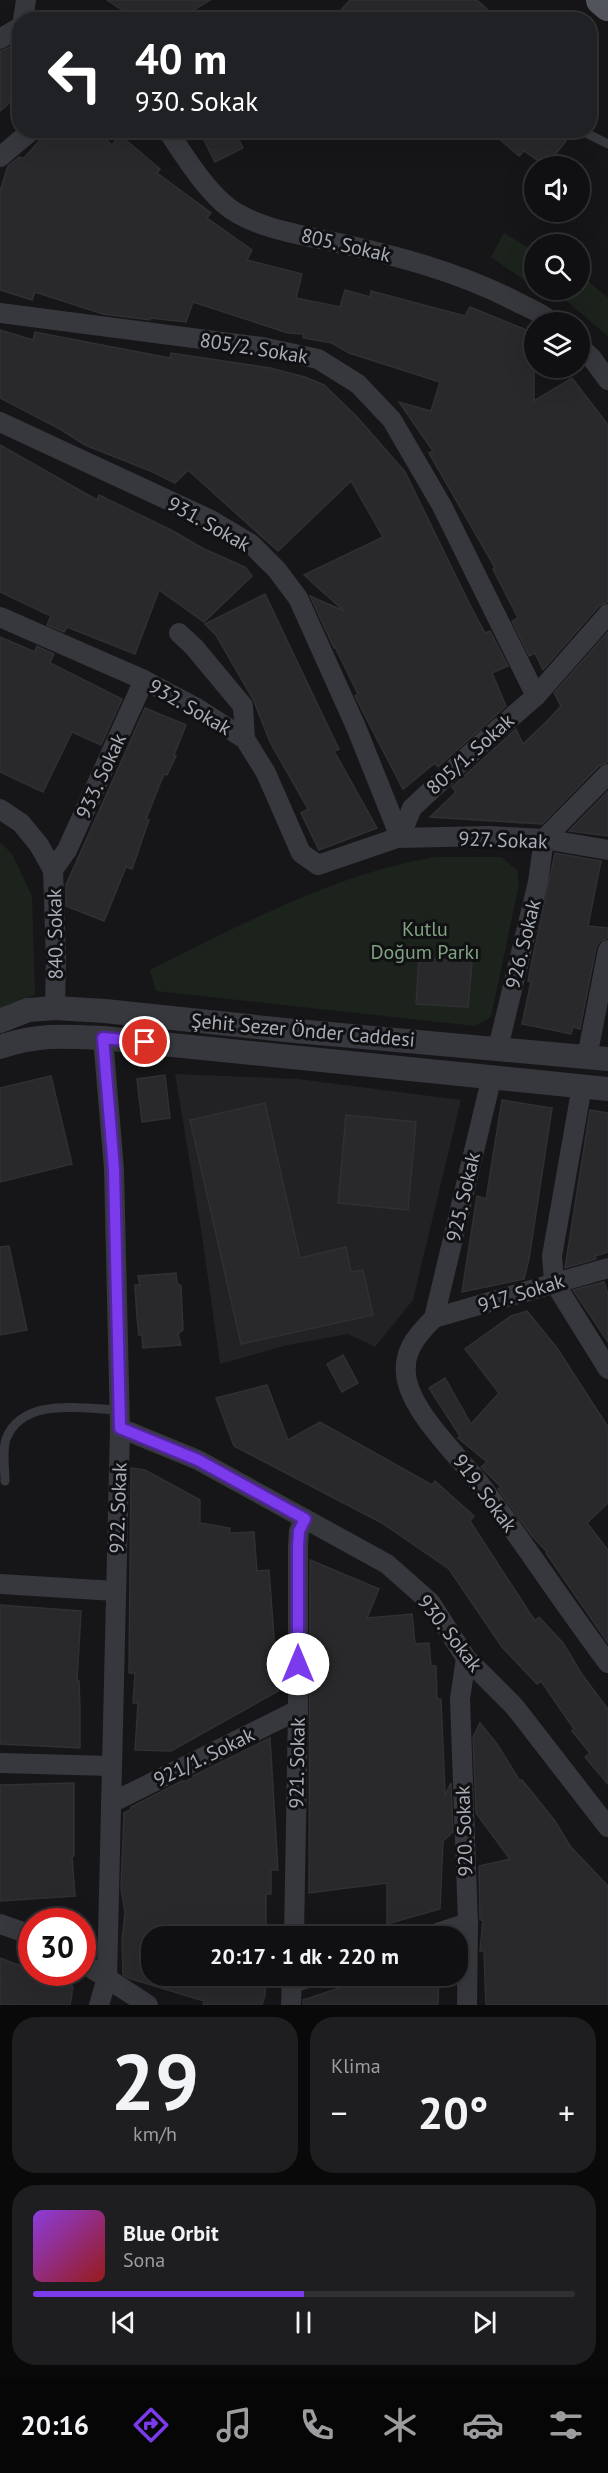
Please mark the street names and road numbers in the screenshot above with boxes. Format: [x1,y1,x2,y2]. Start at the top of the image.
street label: 805. Sokak [299,222,394,268]
street label: 805/2. Sokak [198,327,310,369]
street label: 931. Sokak [163,491,256,558]
street label: 932. Sokak [144,673,236,741]
street label: 805/1. Sokak [421,708,520,800]
street label: 933. Sokak [70,729,132,823]
street label: 927. Sokak [458,825,548,855]
street label: 840. Sokak [41,888,69,980]
street label: 926. Sokak [499,896,547,991]
street label: Şehit Sezer Önder Caddesi [190,1007,416,1053]
street label: 925. Sokak [440,1149,486,1244]
street label: 917. Sokak [475,1267,568,1318]
street label: 919. Sokak [447,1449,523,1538]
street label: 922. Sokak [103,1462,133,1554]
street label: 930. Sokak [412,1589,489,1677]
street label: 921. Sokak [283,1717,311,1809]
street label: 921/1. Sokak [149,1721,259,1793]
street label: 920. Sokak [449,1785,479,1877]

